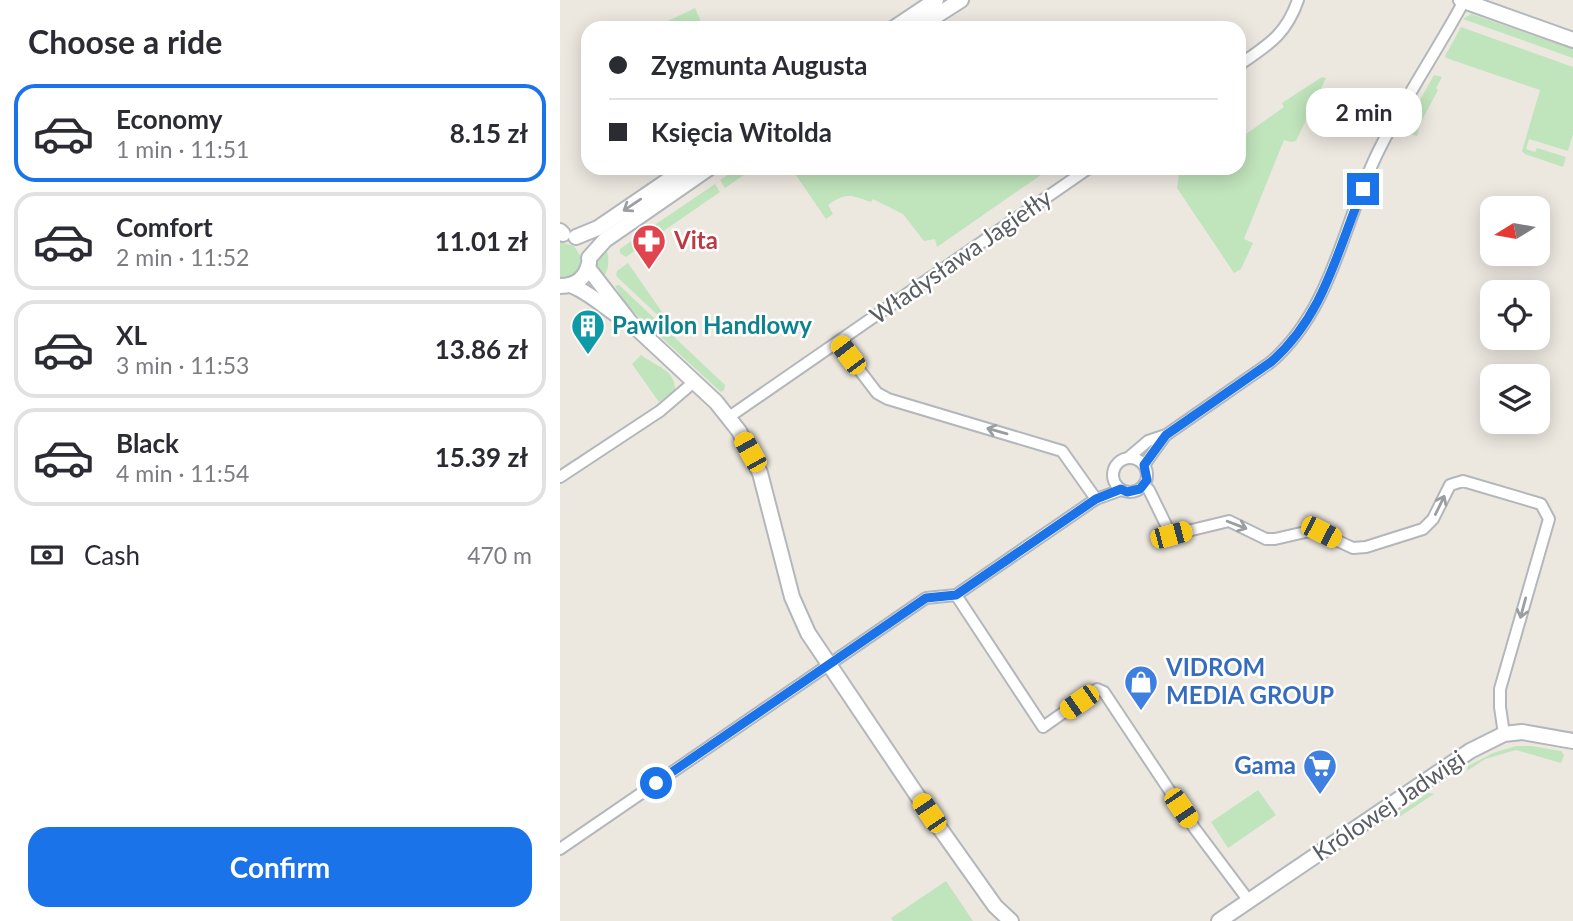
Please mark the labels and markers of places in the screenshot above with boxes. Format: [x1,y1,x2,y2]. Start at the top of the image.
pharmacy icon: Vita [630,222,668,271]
place label: Vita [673,225,718,254]
building icon: Pawilon Handlowy [569,307,607,356]
place label: Pawilon Handlowy [612,310,812,339]
place label: VIDROM MEDIA GROUP [1165,652,1334,709]
shop icon: VIDROM MEDIA GROUP [1122,663,1160,712]
supermarket icon: Gama [1301,747,1339,796]
place label: Gama [1234,750,1296,779]

